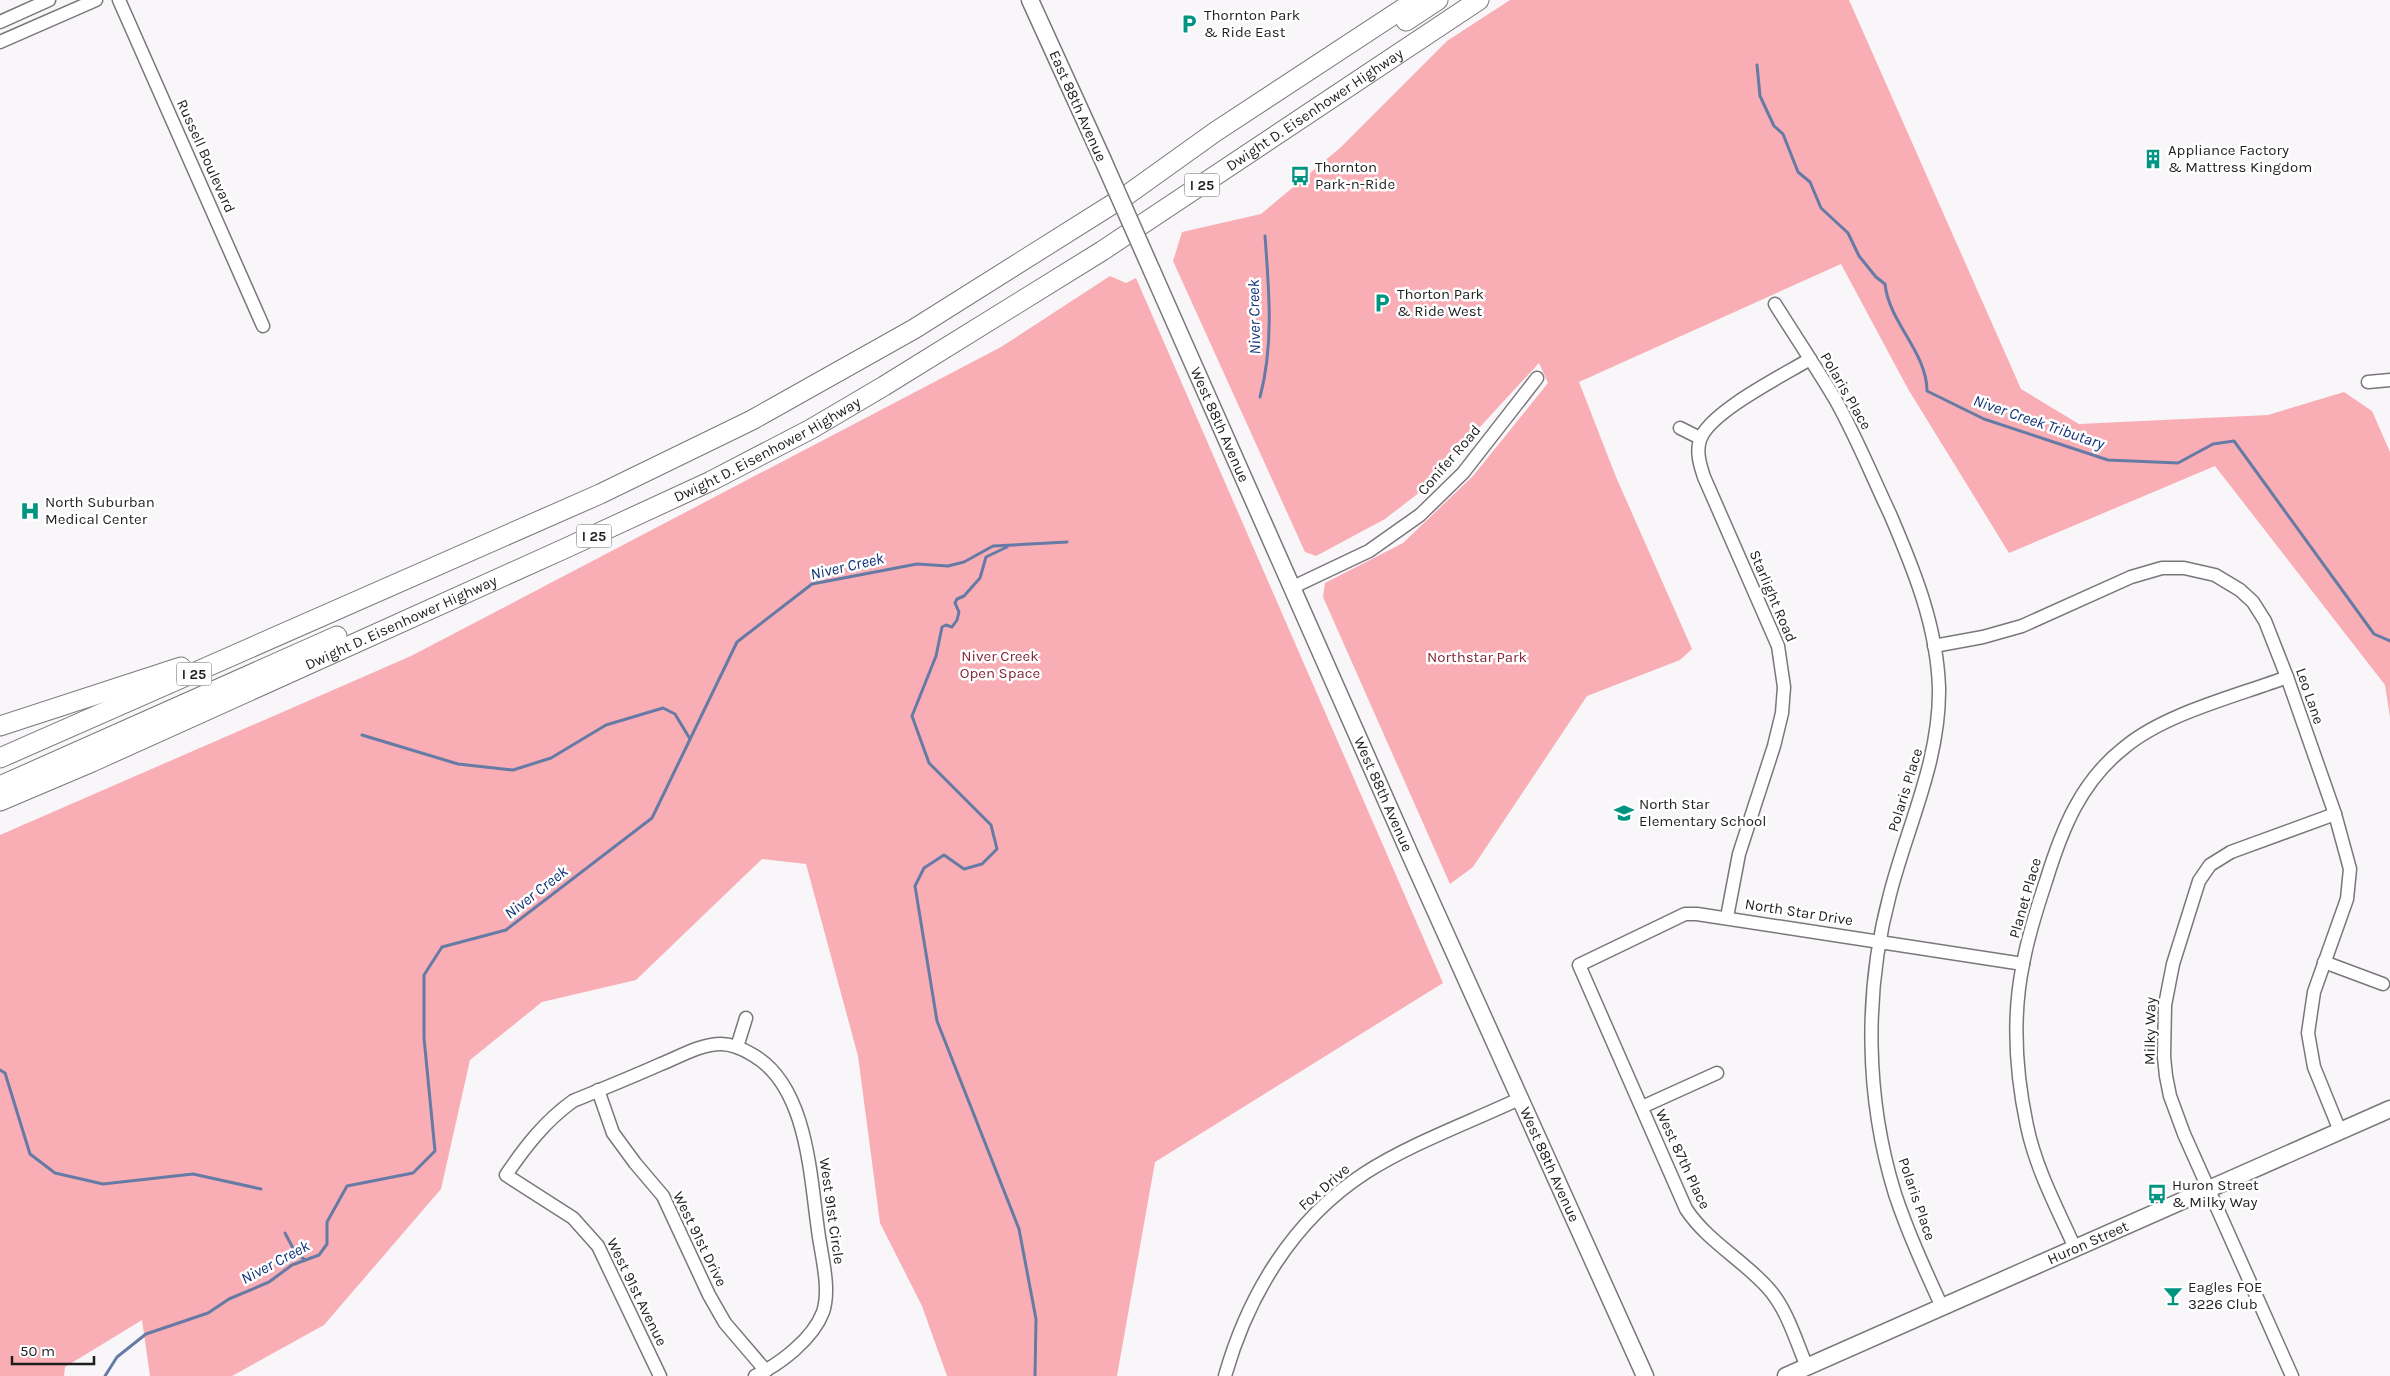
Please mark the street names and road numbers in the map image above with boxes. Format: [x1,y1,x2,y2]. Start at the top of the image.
street label: Dwight D. Eisenhower Highway [1223,44,1406,175]
street label: East 88th Avenue [1045,48,1111,164]
street label: Russell Boulevard [173,96,239,216]
road number: I 25 [1184,174,1220,196]
street label: Polaris Place [1817,349,1875,433]
street label: West 88th Avenue [1187,364,1253,485]
street label: Dwight D. Eisenhower Highway [671,393,864,506]
street label: Conifer Road [1414,421,1484,499]
road number: I 25 [576,524,612,548]
street label: Starlight Road [1746,547,1800,645]
street label: Dwight D. Eisenhower Highway [302,571,500,674]
road number: I 25 [176,662,212,686]
street label: Leo Lane [2292,665,2328,727]
street label: West 88th Avenue [1350,734,1417,854]
street label: Polaris Place [1884,746,1926,834]
street label: Planet Place [2005,856,2045,940]
street label: North Star Drive [1744,895,1854,929]
street label: Milky Way [2140,997,2160,1065]
street label: West 88th Avenue [1516,1104,1583,1225]
street label: West 87th Place [1652,1106,1714,1212]
street label: Polaris Place [1894,1155,1940,1243]
street label: West 91st Circle [816,1157,848,1265]
street label: Fox Drive [1295,1160,1353,1214]
street label: West 91st Drive [669,1189,731,1289]
street label: Huron Street [2045,1217,2131,1268]
street label: West 91st Avenue [603,1235,671,1349]

